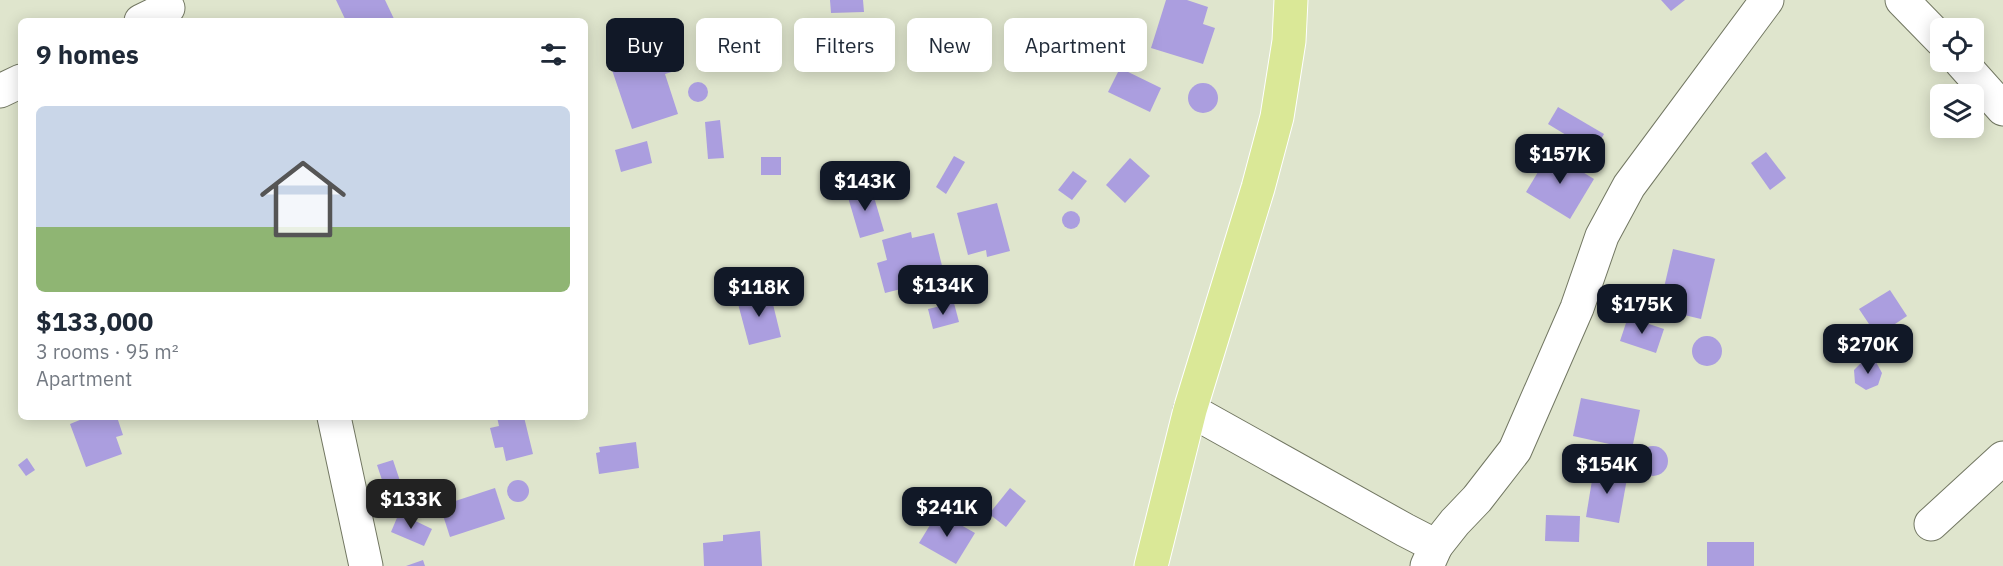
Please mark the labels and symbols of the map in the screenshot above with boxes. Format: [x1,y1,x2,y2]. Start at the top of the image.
pin: $157K [1518,134,1602,185]
pin: $143K [823,161,907,212]
pin: $134K [901,265,985,316]
pin: $118K [717,267,801,318]
pin: $175K [1600,284,1684,335]
pin: $270K [1826,324,1910,375]
pin: $154K [1565,444,1649,495]
pin: $133K [369,479,453,530]
pin: $241K [905,487,989,538]

